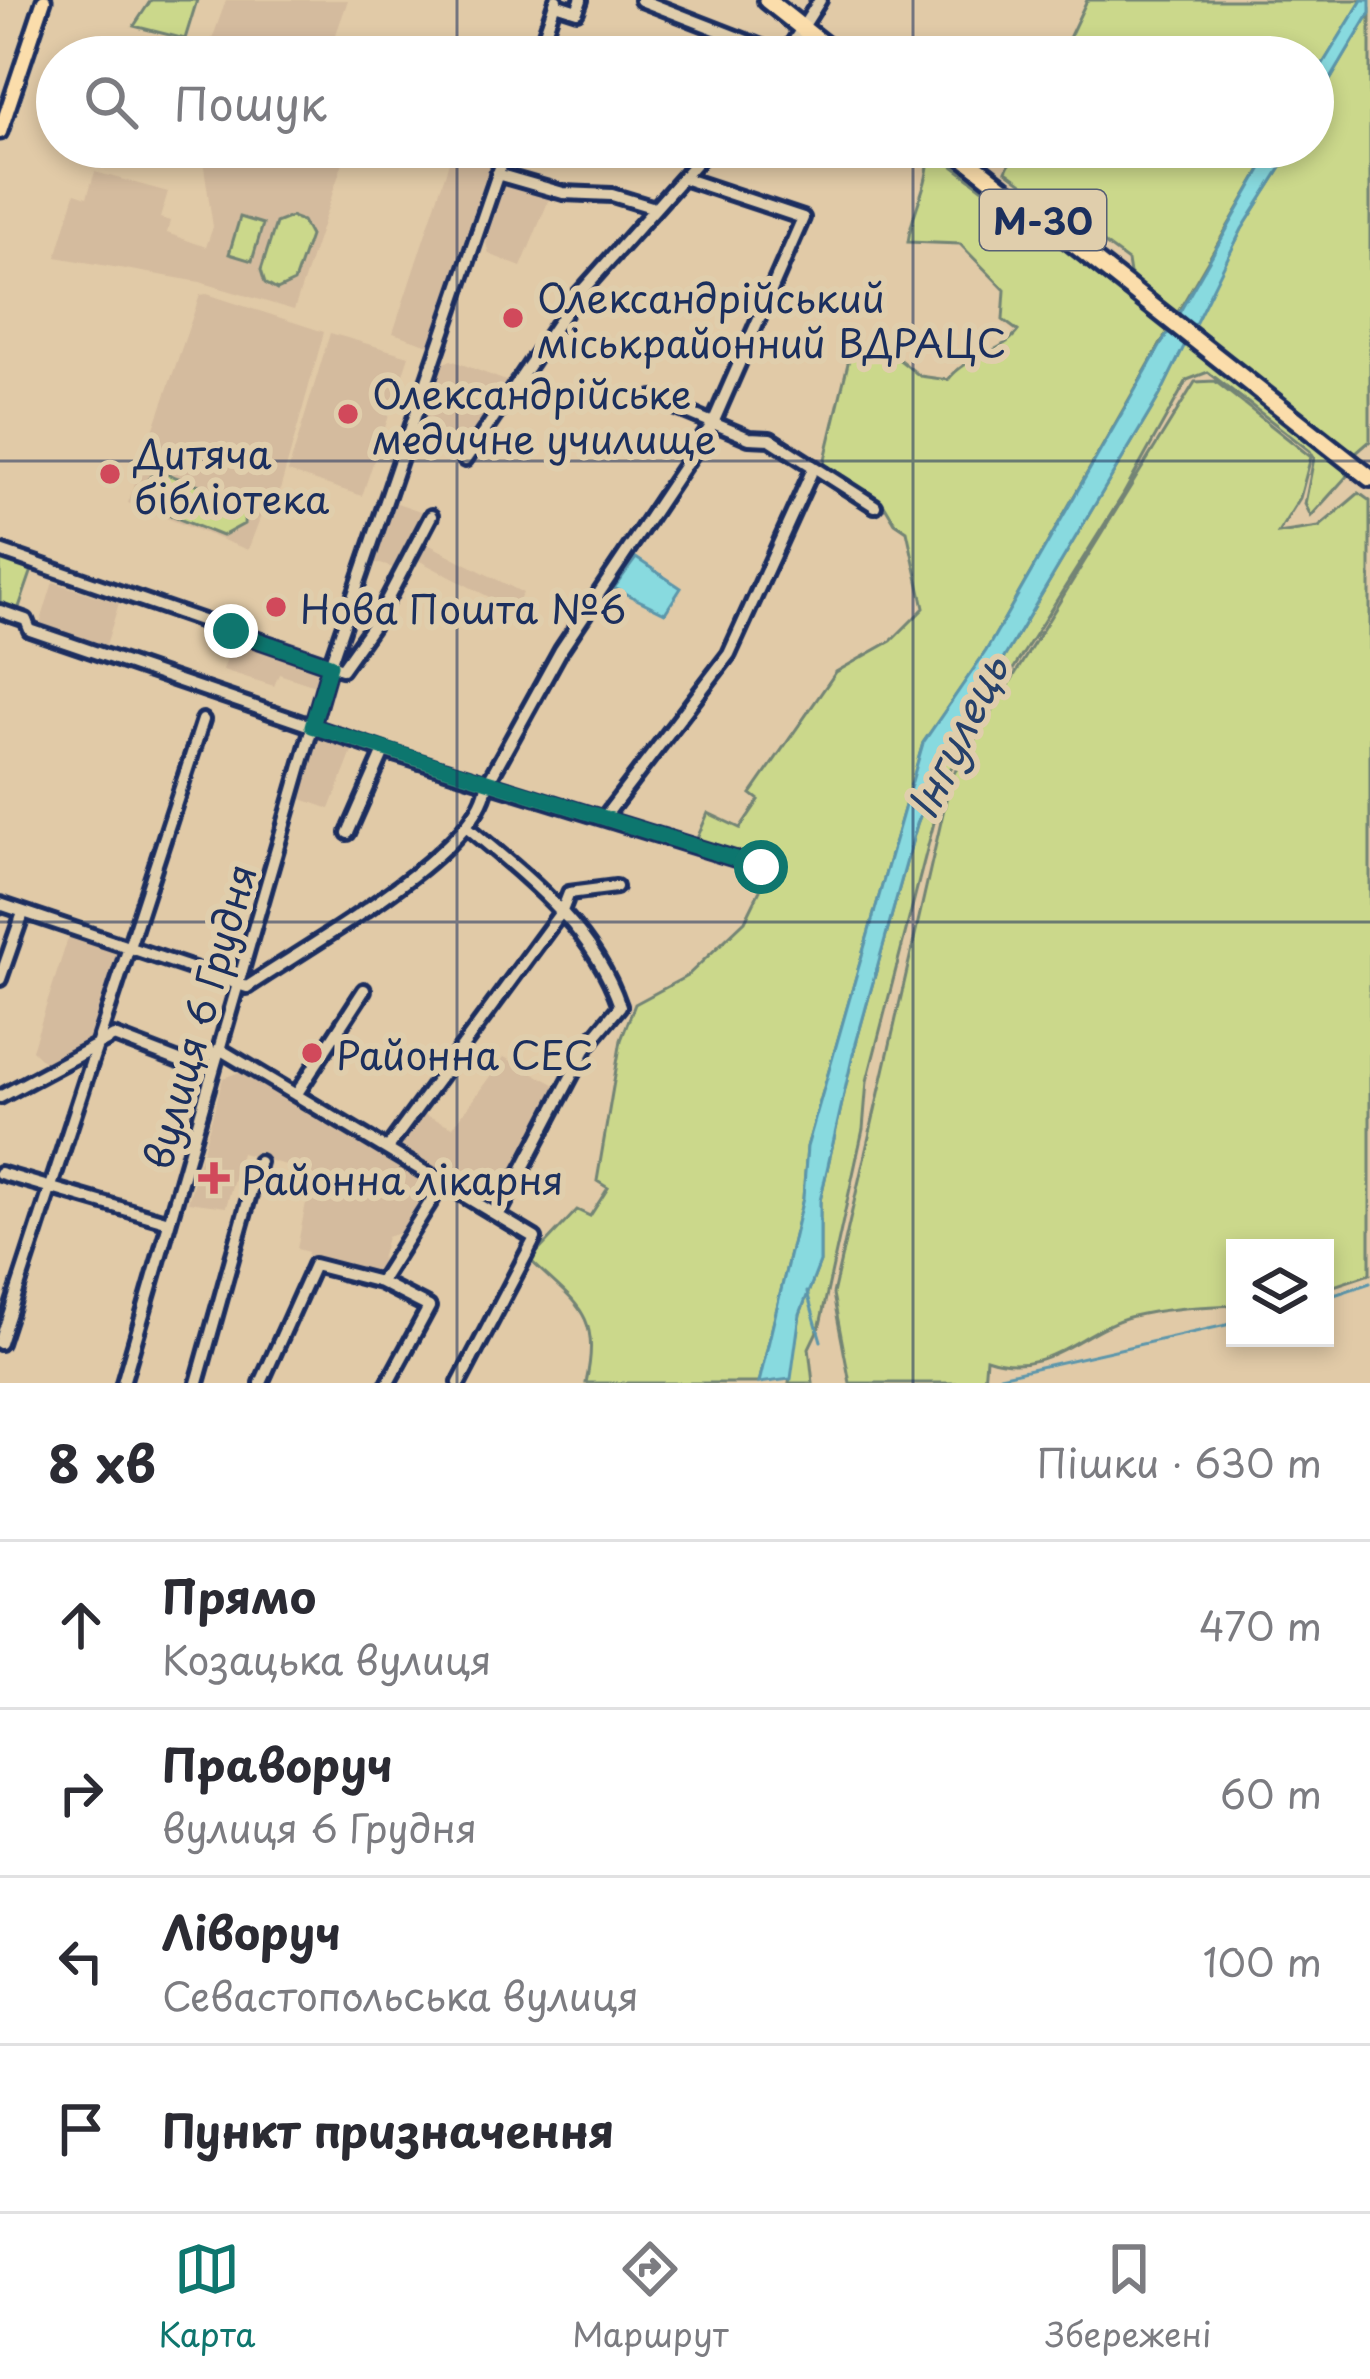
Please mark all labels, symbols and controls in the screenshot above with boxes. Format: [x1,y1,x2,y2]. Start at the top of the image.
search box [36,36,1334,168]
text: Пошук [174,68,327,136]
icon: search [78,69,144,135]
road number: М-30 [980,190,1106,250]
place label: Олександрійський міськрайонний ВДРАЦС [537,267,1006,371]
marker: Олександрійський міськрайонний ВДРАЦС [500,305,526,331]
place label: Олександрійське медичне училище [372,363,717,467]
marker: Олександрійське медичне училище [335,401,361,427]
place label: Дитяча бібліотека [132,423,330,527]
marker: Дитяча бібліотека [97,461,123,487]
place label: Нова Пошта №6 [300,578,626,637]
marker: Нова Пошта №6 [263,594,289,620]
route end [204,604,258,658]
water label: Інгулець [890,643,1023,828]
route start [734,840,788,894]
street label: вулиця 6 Грудня [126,856,270,1176]
place label: Районна СЕС [336,1024,594,1083]
marker: Районна СЕС [299,1040,325,1066]
place label: Районна лікарня [241,1149,564,1208]
marker: Районна лікарня [198,1162,230,1194]
map controls [1226,1239,1334,1347]
button: layers [1226,1239,1334,1347]
text: 8 хв [48,1423,156,1500]
text: Пішки · 630 m [1037,1432,1322,1491]
text: Прямо [162,1561,316,1629]
icon: ahead [48,1592,114,1658]
text: 470 m [1199,1595,1322,1654]
text: Козацька вулиця [162,1629,492,1688]
text: Праворуч [162,1729,393,1797]
icon: right [48,1760,114,1826]
text: 60 m [1220,1763,1322,1822]
text: вулиця 6 Грудня [162,1797,477,1856]
text: Ліворуч [162,1897,341,1965]
icon: left [48,1928,114,1994]
text: 100 m [1203,1931,1322,1990]
text: Севастопольська вулиця [162,1965,639,2024]
text: Пункт призначення [162,2095,614,2163]
icon: arrive [48,2096,114,2162]
tab: Карта [158,2236,255,2358]
tab: Маршрут [572,2236,729,2358]
tab: Збережені [1046,2236,1212,2358]

